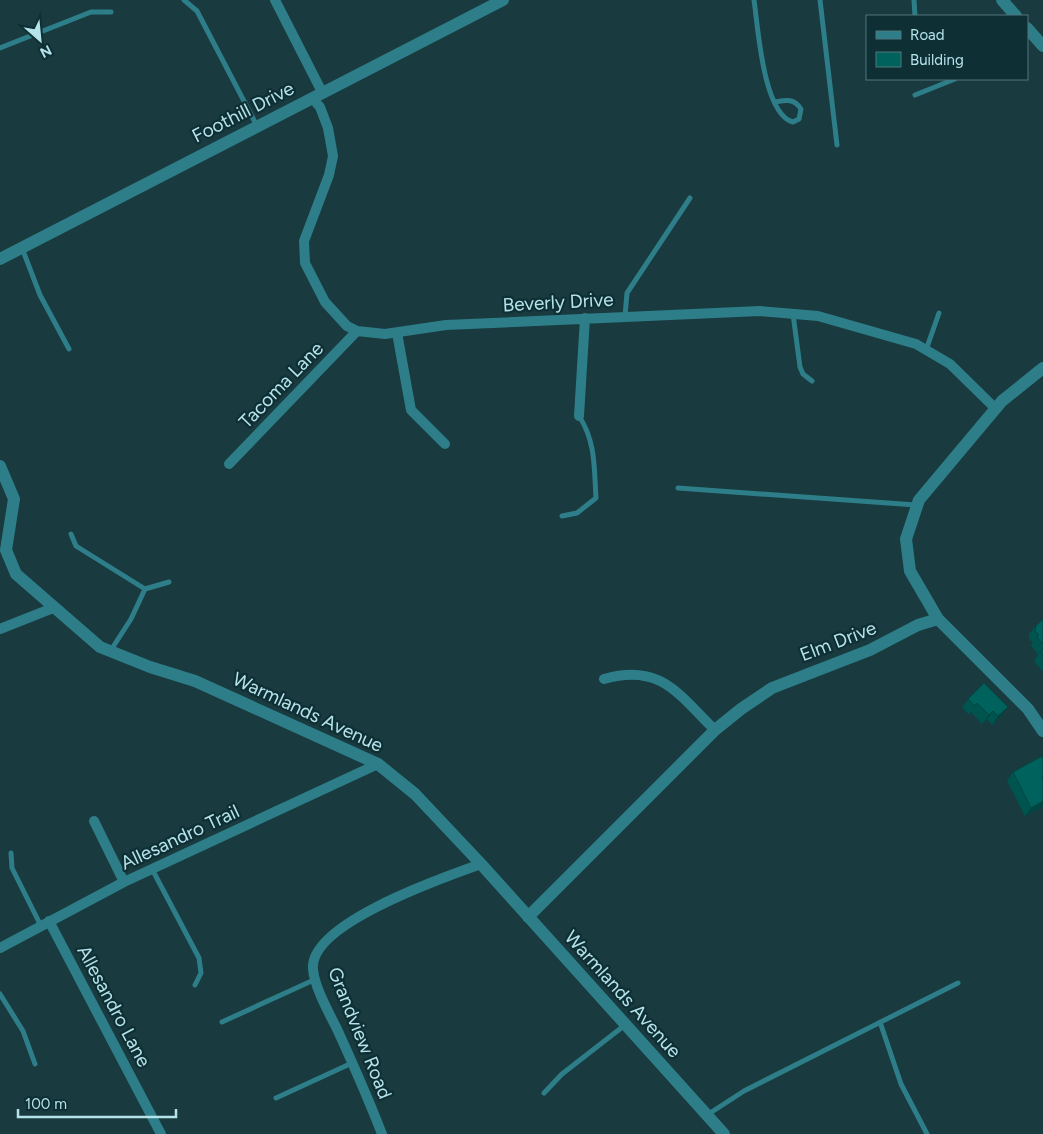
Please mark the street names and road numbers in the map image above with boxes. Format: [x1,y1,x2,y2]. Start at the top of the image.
street label: Foothill Drive [188,76,298,148]
street label: Beverly Drive [502,288,614,316]
street label: Tacoma Lane [234,337,328,433]
street label: Elm Drive [796,616,880,666]
street label: Warmlands Avenue [229,667,387,757]
street label: Allesandro Trail [117,799,243,875]
street label: Warmlands Avenue [560,926,686,1062]
street label: Allesandro Lane [72,941,156,1071]
street label: Grandview Road [323,964,397,1102]

